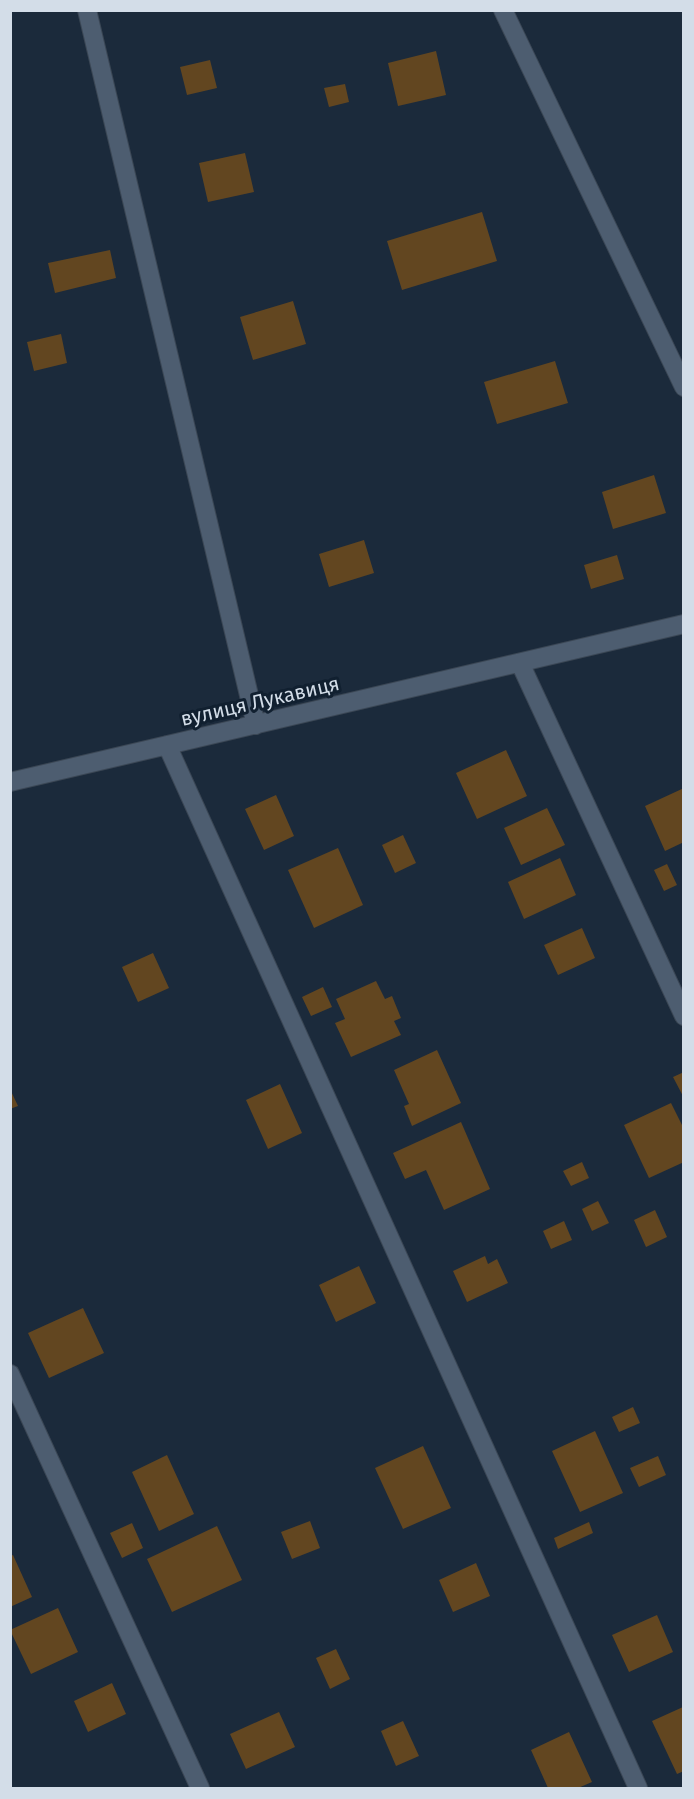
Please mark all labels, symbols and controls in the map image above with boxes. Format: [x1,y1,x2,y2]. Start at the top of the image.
street label: вулиця Лукавиця [178,671,342,731]

